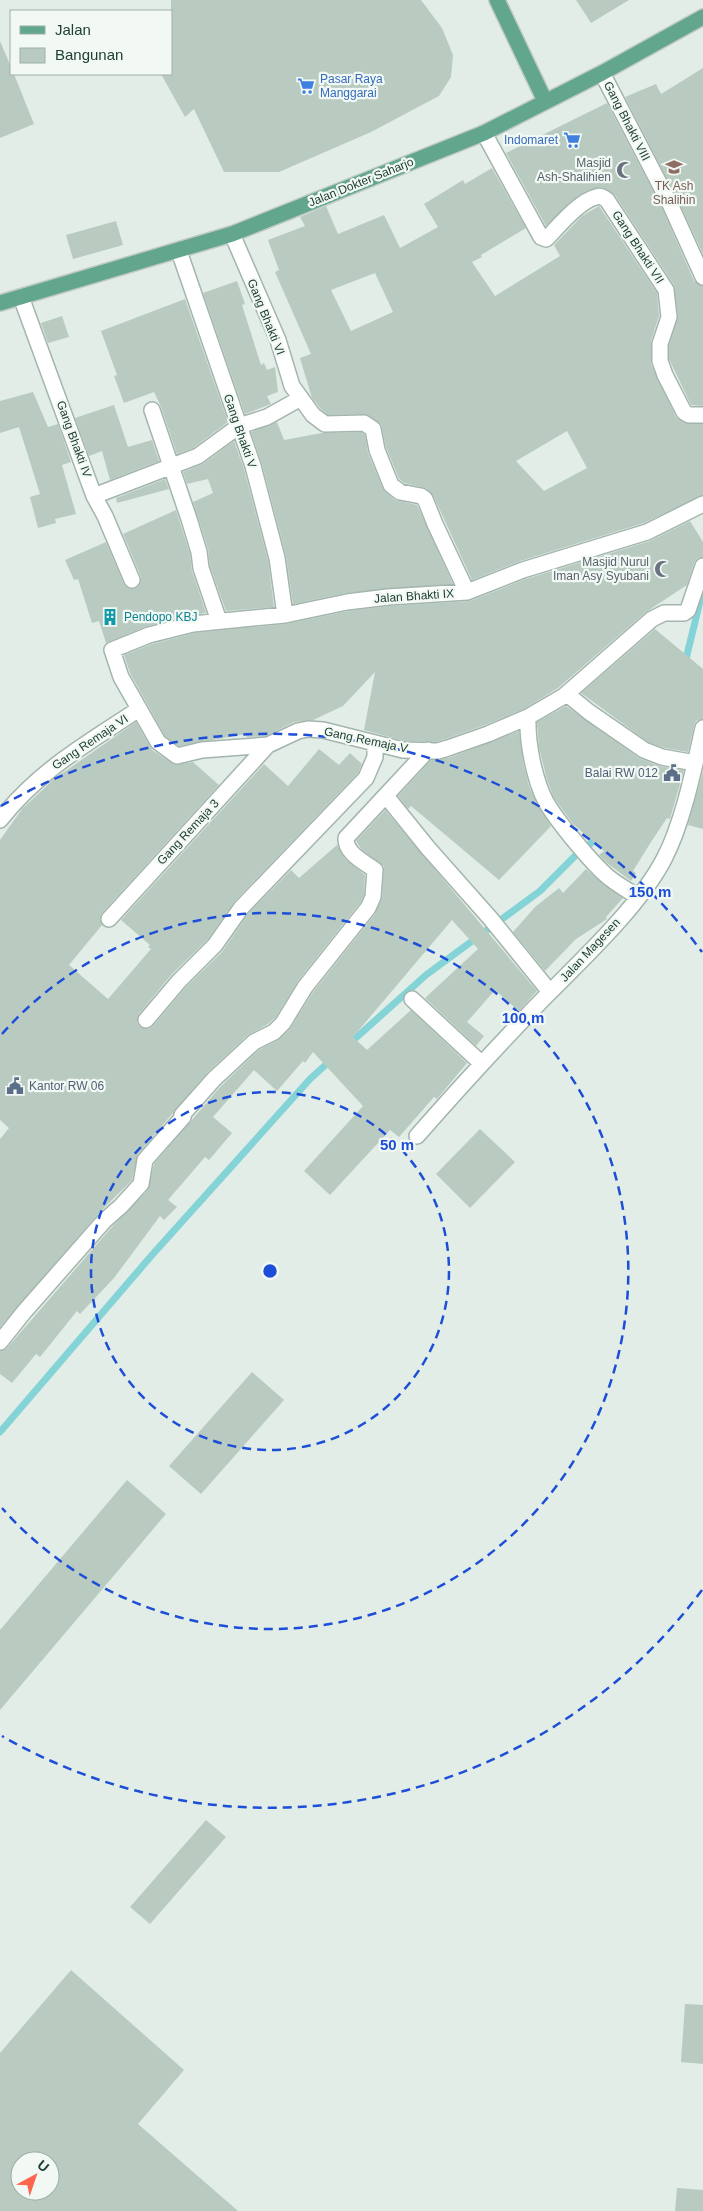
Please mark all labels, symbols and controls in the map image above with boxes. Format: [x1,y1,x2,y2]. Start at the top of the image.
legend [10,10,172,75]
text: Jalan [55,21,91,38]
text: Bangunan [55,46,123,63]
place label: Pasar Raya Manggarai [320,72,383,100]
supermarket icon: Pasar Raya Manggarai [296,76,316,96]
street label: Gang Bhakti VIII [601,79,653,163]
supermarket icon: Indomaret [562,130,582,150]
place label: Indomaret [504,133,559,147]
street label: Jalan Dokter Saharjo [306,154,416,209]
place label: Masjid Ash-Shalihien [537,156,611,184]
school or university icon: TK Ash Shalihin [664,157,684,177]
mosque icon: Masjid Ash-Shalihien [615,160,635,180]
place label: TK Ash Shalihin [653,179,695,207]
street label: Gang Bhakti VII [609,208,667,286]
street label: Gang Bhakti VI [244,277,288,357]
street label: Gang Bhakti V [221,392,259,470]
street label: Gang Bhakti IV [54,399,94,479]
place label: Masjid Nurul Iman Asy Syubani [553,555,649,583]
mosque icon: Masjid Nurul Iman Asy Syubani [653,559,673,579]
street label: Jalan Bhakti IX [374,586,454,606]
building icon: Pendopo KBJ [100,607,120,627]
place label: Pendopo KBJ [124,610,197,624]
street label: Gang Remaja VI [49,711,131,773]
street label: Gang Remaja V [323,724,409,756]
public building icon: Balai RW 012 [662,763,682,783]
place label: Balai RW 012 [585,766,658,780]
street label: Gang Remaja 3 [154,796,222,868]
text: 150 m [629,883,671,900]
street label: Jalan Magesen [557,915,623,985]
text: 100 m [502,1009,544,1026]
public building icon: Kantor RW 06 [5,1076,25,1096]
place label: Kantor RW 06 [29,1079,104,1093]
text: 50 m [380,1136,414,1153]
centre of rings [261,1262,279,1280]
north arrow [10,2151,60,2201]
text: U [34,2157,52,2175]

